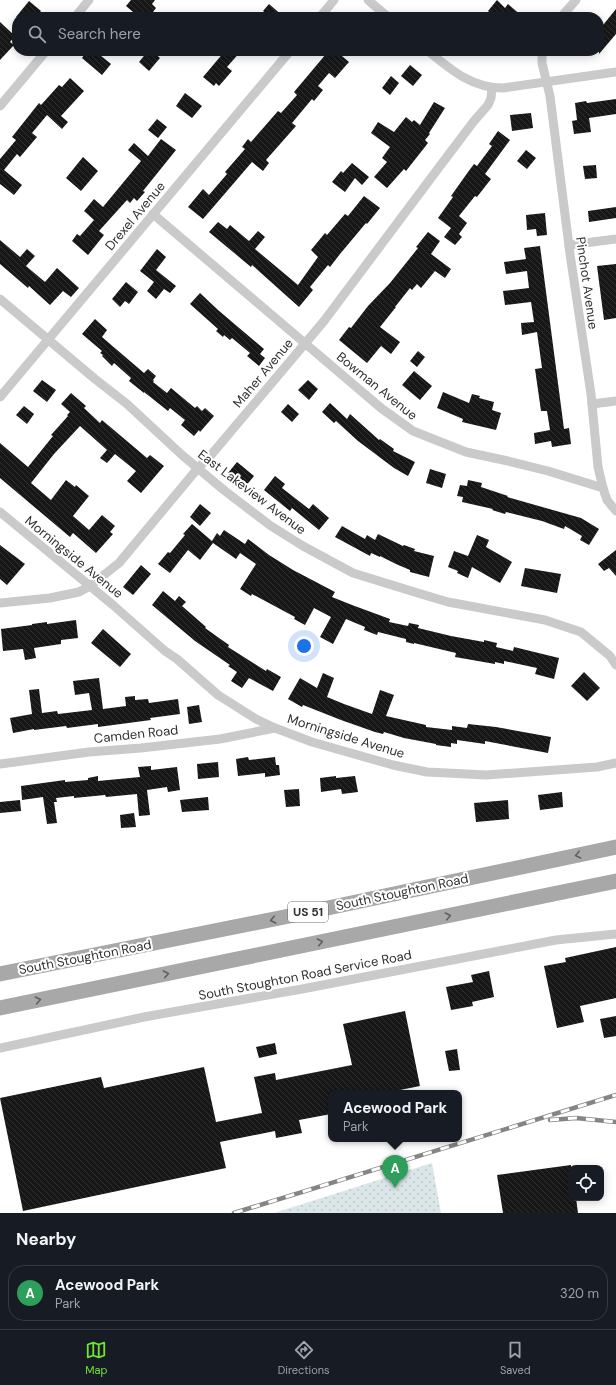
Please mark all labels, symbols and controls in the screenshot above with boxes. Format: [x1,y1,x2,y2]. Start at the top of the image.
search box [12,12,604,56]
icon: search [26,23,48,45]
text: Search here [58,24,141,44]
street label: Drexel Avenue [101,178,169,254]
street label: Pinchot Avenue [572,236,602,330]
street label: Maher Avenue [229,335,297,411]
street label: Bowman Avenue [333,348,421,424]
street label: East Lakeview Avenue [195,446,309,538]
street label: Morningside Avenue [21,512,127,602]
your location [294,636,314,656]
street label: Morningside Avenue [285,710,407,762]
street label: Camden Road [93,721,179,747]
one-way arrow [575,850,581,858]
street label: South Stoughton Road [334,870,470,914]
road number: US 51 [288,902,328,922]
one-way arrow [444,912,451,920]
one-way arrow [270,915,276,923]
street label: South Stoughton Road [17,936,153,978]
one-way arrow [317,939,323,947]
street label: South Stoughton Road Service Road [197,946,413,1004]
one-way arrow [162,970,169,979]
one-way arrow [35,997,41,1005]
popup [328,1090,462,1142]
text: Acewood Park [343,1098,447,1118]
text: Park [343,1118,369,1135]
pin: A [382,1155,408,1188]
map controls [568,1165,604,1201]
button: locate [568,1165,604,1201]
text: Nearby [16,1228,76,1250]
text: Acewood Park [55,1275,159,1295]
text: A [25,1285,35,1302]
text: 320 m [560,1285,599,1302]
text: Park [55,1295,81,1312]
tab: Map [85,1339,107,1377]
tab: Directions [278,1339,330,1377]
tab: Saved [500,1339,531,1377]

